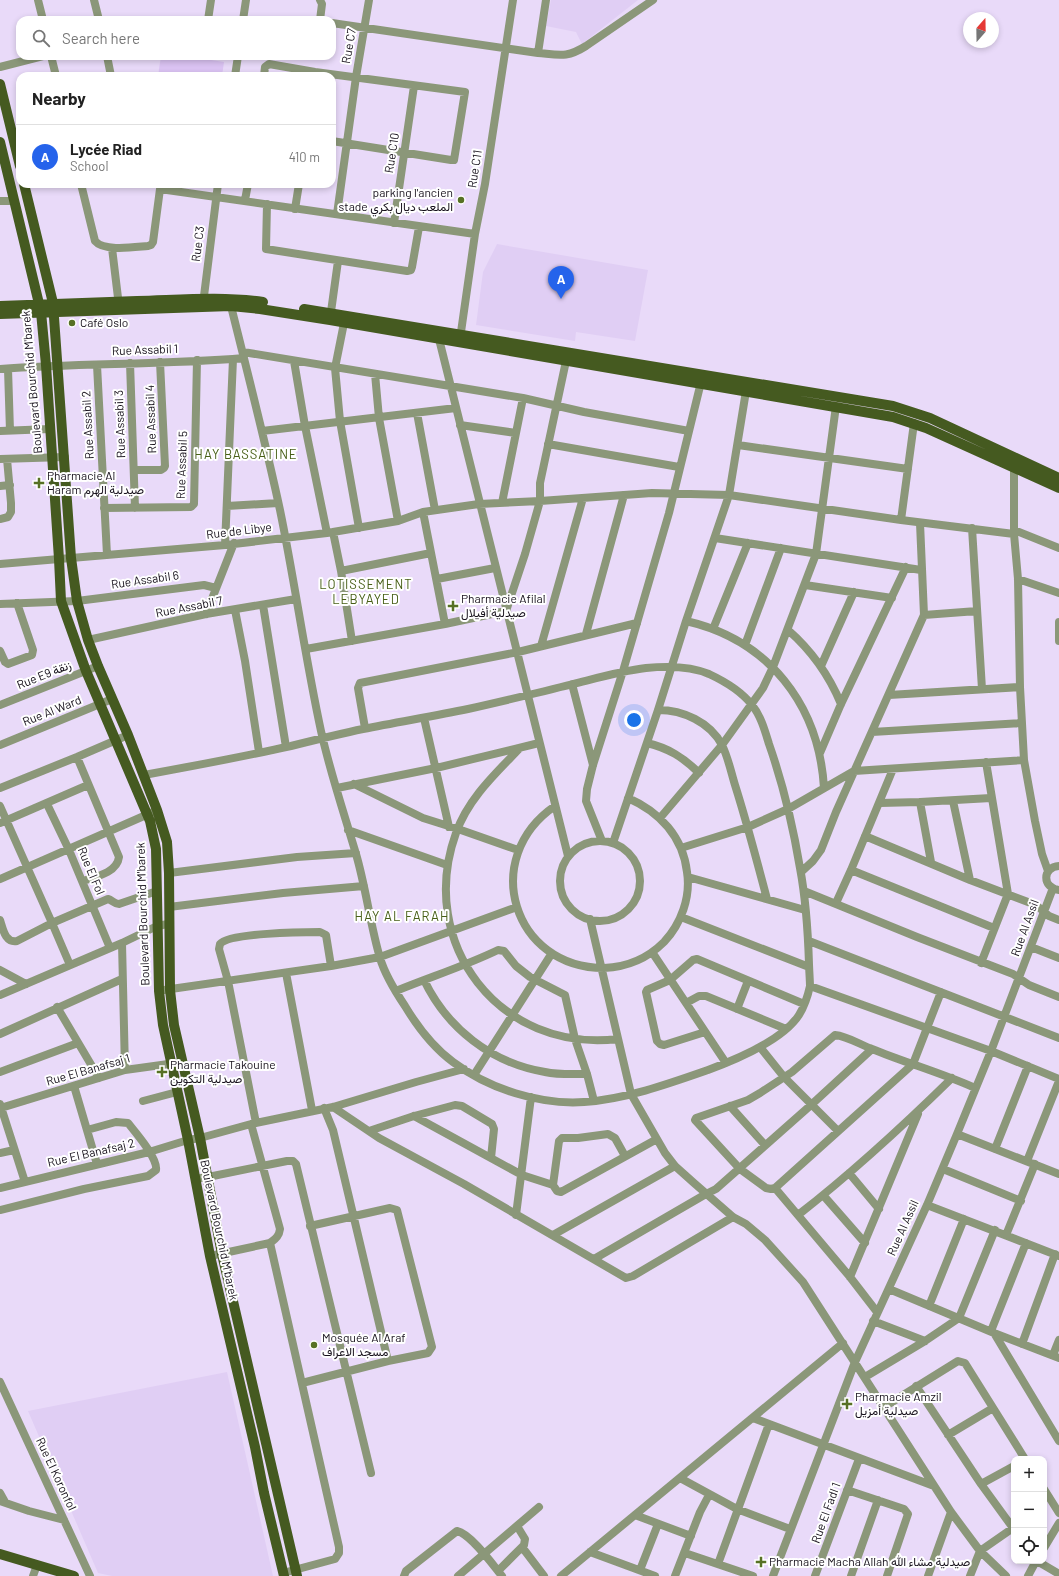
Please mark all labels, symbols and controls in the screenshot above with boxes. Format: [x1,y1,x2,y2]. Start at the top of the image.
north arrow [963,12,999,48]
search box [16,16,336,60]
icon: search [30,27,52,49]
street label: Rue C7 [338,27,358,65]
text: Search here [62,29,140,47]
text: Nearby [32,88,86,108]
street label: Rue C10 [381,132,401,174]
text: Lycée Riad [70,140,142,158]
text: A [41,149,49,165]
text: 410 m [289,149,320,165]
street label: Rue C11 [464,149,484,189]
text: School [70,158,108,174]
place label: parking l'ancien stade الملعب ديال بكري [339,185,453,217]
marker: parking l'ancien stade الملعب ديال بكري [456,195,466,205]
street label: Rue C3 [188,225,206,263]
pin: A [548,266,574,299]
street label: Boulevard Bourchid M'barek [18,310,44,454]
place label: Café Oslo [80,315,128,329]
marker: Café Oslo [67,318,77,328]
street label: Rue Assabil 1 [112,341,178,357]
street label: Rue Assabil 4 [142,384,158,454]
street label: Rue Assabil 2 [78,390,96,460]
street label: Rue Assabil 3 [111,390,127,458]
street label: Rue Assabil 5 [173,431,189,499]
district label: HAY BASSATINE [194,446,298,462]
place label: Pharmacie Al Haram صيدلية الهرم [47,468,144,498]
marker: Pharmacie Al Haram صيدلية الهرم [34,478,44,488]
street label: Rue de Libye [205,519,272,541]
street label: Rue Assabil 6 [110,567,180,591]
district label: LOTISSEMENT LEBYAYED [319,576,413,607]
place label: Pharmacie Afilal صيدلية أفيلال [461,591,546,621]
street label: Rue Assabil 7 [154,593,224,619]
marker: Pharmacie Afilal صيدلية أفيلال [448,601,458,611]
street label: Rue E9 زنقة [14,657,74,693]
street label: Rue Al Ward [20,692,83,728]
your location [624,710,644,730]
street label: Boulevard Bourchid M'barek [133,842,152,986]
street label: Rue El Fol [76,845,108,897]
street label: Rue Al Assil [1007,897,1041,958]
district label: HAY AL FARAH [355,908,449,924]
street label: Rue El Banafsaj 1 [44,1050,131,1088]
place label: Pharmacie Takouine صيدلية التكوين [170,1057,276,1087]
marker: Pharmacie Takouine صيدلية التكوين [157,1067,167,1077]
street label: Rue El Banafsaj 2 [46,1135,136,1169]
street label: Boulevard Bourchid M'barek [198,1158,242,1301]
street label: Rue Al Assil [884,1198,921,1258]
place label: Mosquée Al Araf مسجد الاعراف [322,1330,406,1360]
marker: Mosquée Al Araf مسجد الاعراف [309,1340,319,1350]
place label: Pharmacie Amzil صيدلية أمزيل [855,1389,942,1419]
marker: Pharmacie Amzil صيدلية أمزيل [842,1399,852,1409]
street label: Rue El Koronfol [34,1435,80,1512]
map controls [1011,1456,1047,1564]
button: + [1011,1456,1047,1492]
street label: Rue El Fadl 1 [808,1480,842,1545]
button: − [1011,1492,1047,1528]
button: locate [1011,1528,1047,1564]
place label: Pharmacie Macha Allah صيدلية مشاء الله [769,1554,970,1569]
marker: Pharmacie Macha Allah صيدلية مشاء الله [756,1557,766,1567]

